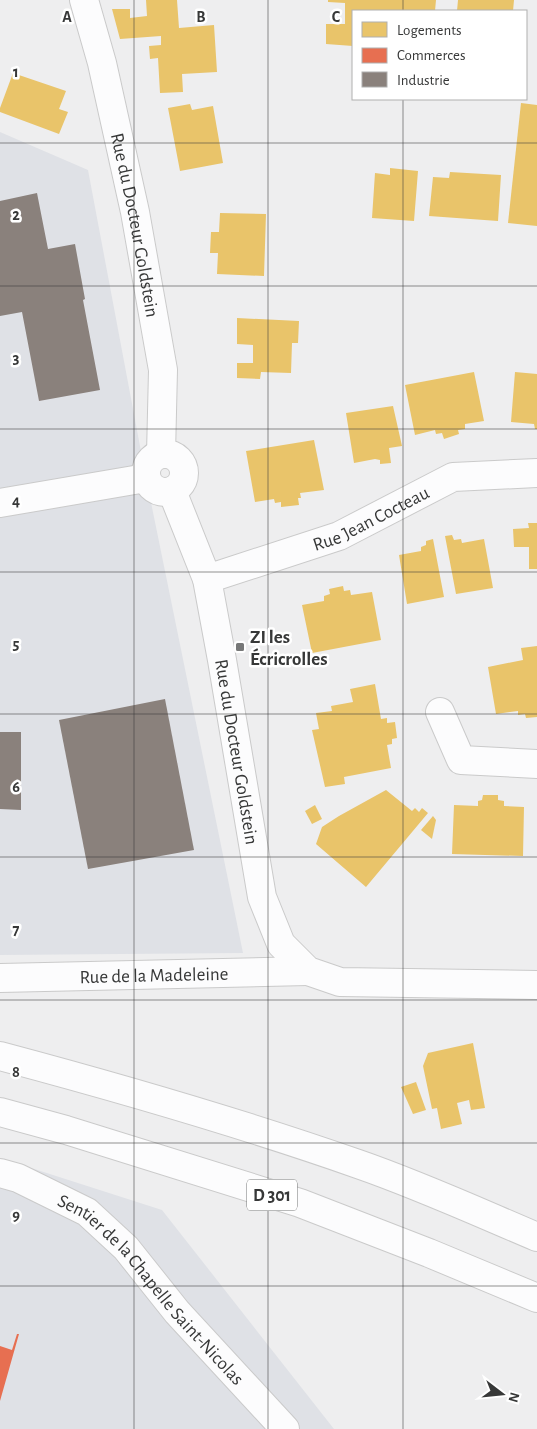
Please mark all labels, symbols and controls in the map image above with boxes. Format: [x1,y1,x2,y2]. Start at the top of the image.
text: A [62,9,72,25]
text: B [196,9,206,25]
text: C [332,9,341,25]
legend [352,10,527,100]
text: Logements [397,23,462,38]
text: Commerces [397,48,466,63]
text: 1 [13,64,19,80]
text: Industrie [397,73,450,88]
street label: Rue du Docteur Goldstein [107,131,161,319]
text: 2 [12,207,20,223]
text: 3 [13,350,20,366]
street label: Rue Jean Cocteau [311,483,433,555]
text: 4 [12,493,20,509]
place label: ZI les Écricrolles [250,628,328,669]
text: 5 [13,636,20,652]
marker: ZI les Écricrolles [234,641,246,653]
street label: Rue du Docteur Goldstein [211,658,261,846]
text: 6 [12,779,20,795]
text: 7 [13,922,20,938]
street label: Rue de la Madeleine [79,965,229,987]
text: 8 [12,1064,20,1080]
road number: D 301 [247,1180,297,1210]
street label: Sentier de la Chapelle Saint-Nicolas [55,1191,247,1389]
text: 9 [12,1207,20,1223]
north arrow [477,1369,527,1419]
text: N [505,1391,522,1404]

